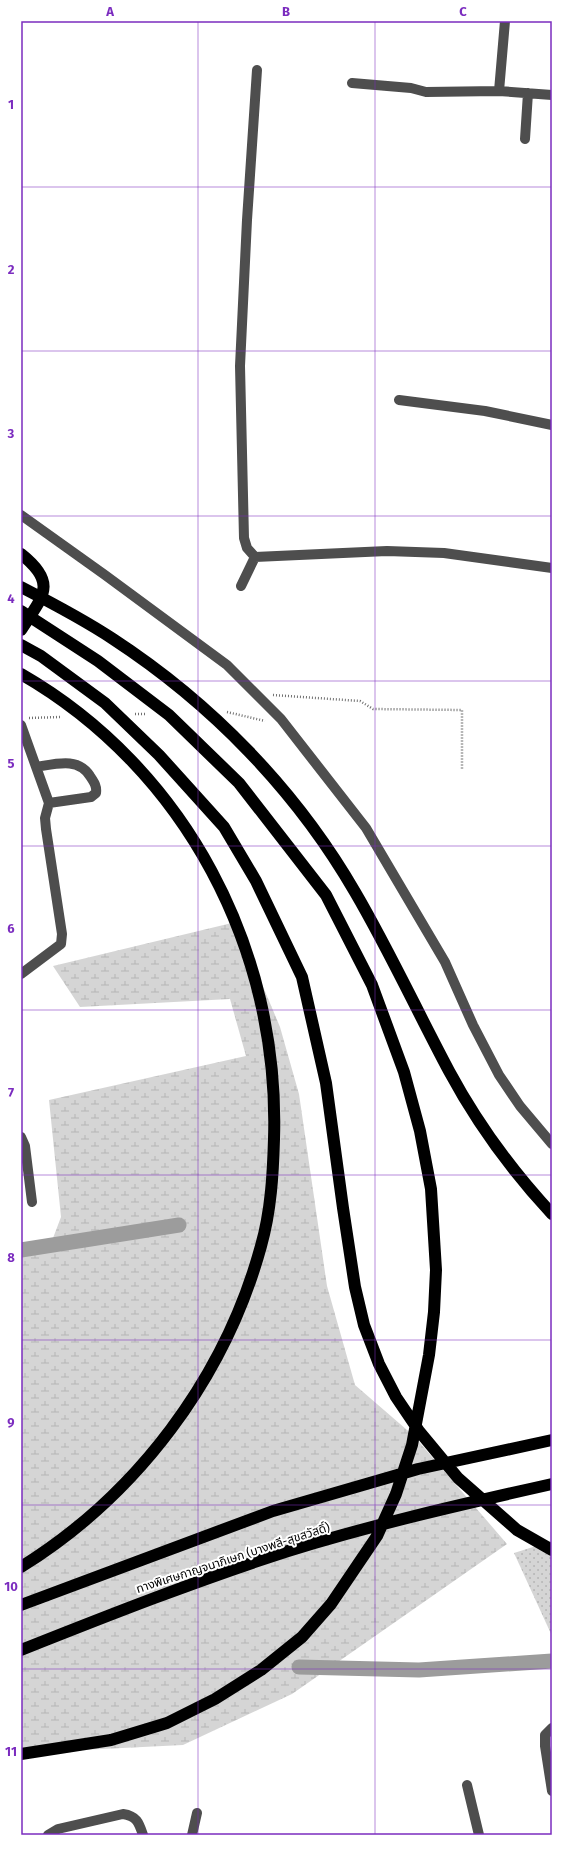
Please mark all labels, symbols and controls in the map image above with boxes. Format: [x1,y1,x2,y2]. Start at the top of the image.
text: A [105,4,114,19]
text: B [282,4,290,19]
text: C [459,4,467,19]
text: 1 [8,97,14,112]
text: 2 [8,262,15,277]
text: 3 [7,426,15,441]
text: 4 [7,591,15,606]
text: 5 [8,756,15,771]
text: 6 [7,921,15,936]
text: 7 [8,1085,14,1100]
text: 8 [7,1250,15,1265]
text: 9 [7,1415,15,1430]
street label: ทางพิเศษกาญจนาภิเษก (บางพลี-สุขสวัสดิ์) [134,1520,332,1596]
text: 10 [4,1579,18,1594]
text: 11 [5,1744,17,1759]

